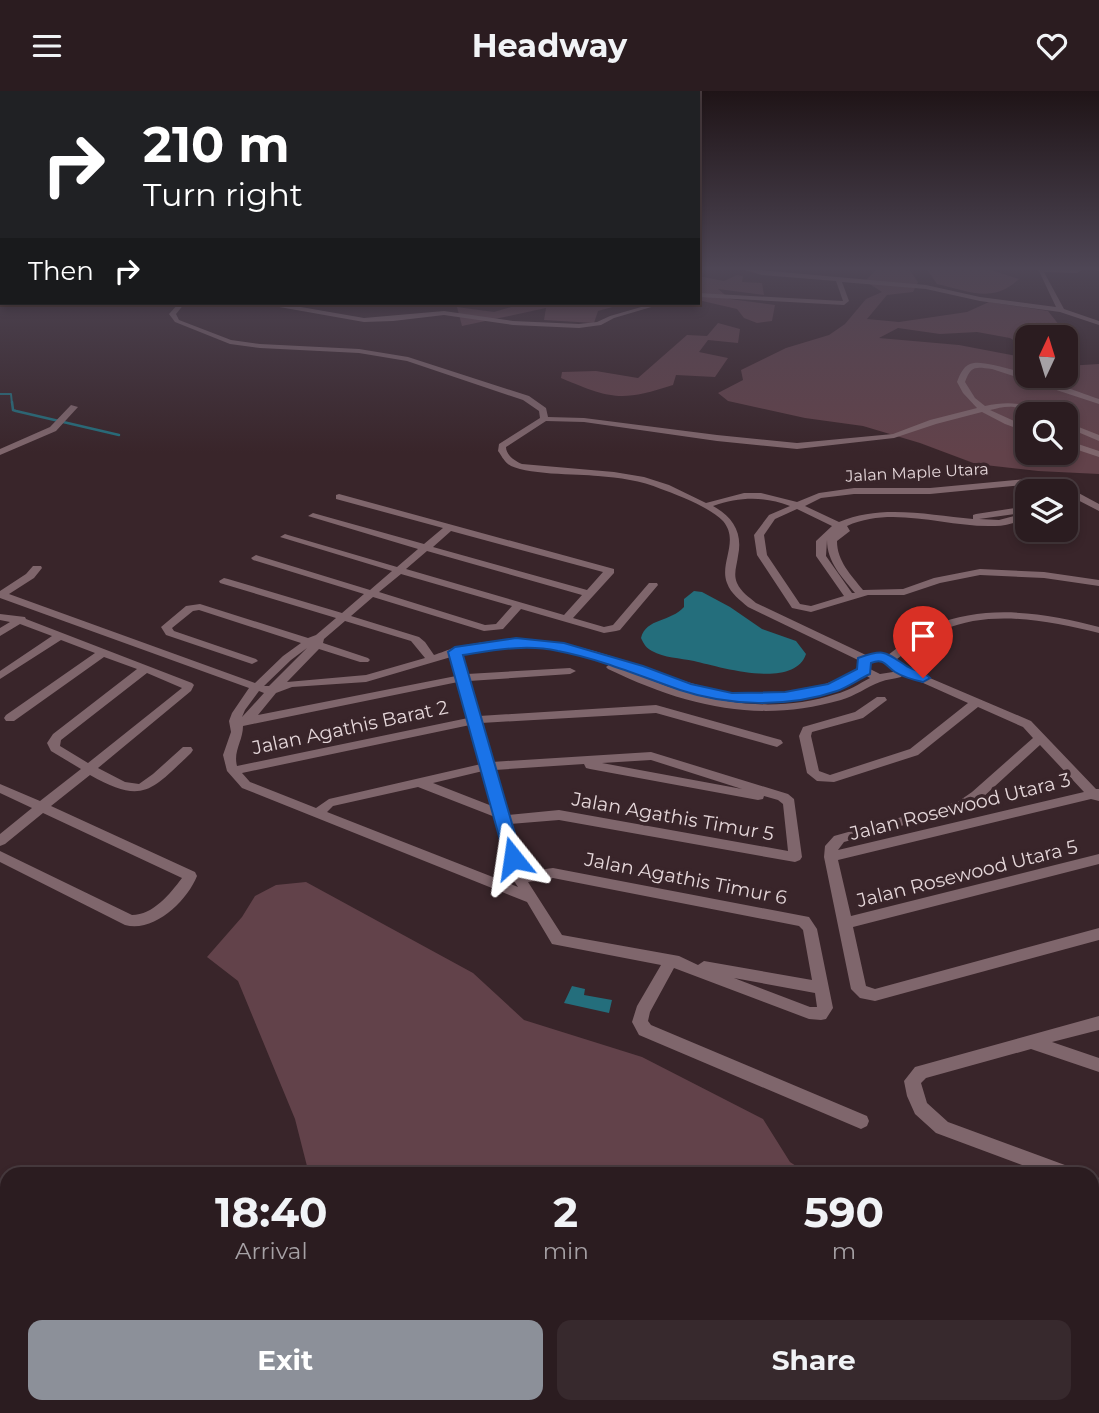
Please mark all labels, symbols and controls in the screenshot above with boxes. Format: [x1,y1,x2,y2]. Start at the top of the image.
text: Headway [472,26,627,65]
icon: menu [28,27,66,65]
icon: heart [1033,27,1071,65]
text: 210 m [143,115,290,174]
icon: right [28,119,119,210]
text: Turn right [143,175,303,214]
icon: right [108,252,146,290]
text: Then [28,255,94,287]
north arrow [1015,325,1078,389]
map controls [1015,325,1078,542]
button: search [1015,402,1078,465]
street label: Jalan Maple Utara [844,459,989,486]
button: layers [1015,479,1078,542]
pin [893,606,953,678]
icon: arrive [904,617,942,655]
street label: Jalan Agathis Barat 2 [249,695,450,760]
street label: Jalan Rosewood Utara 3 [846,768,1073,845]
street label: Jalan Agathis Timur 5 [569,787,776,846]
position arrow [476,821,550,895]
street label: Jalan Rosewood Utara 5 [853,835,1080,912]
street label: Jalan Agathis Timur 6 [582,847,789,909]
text: 18:40 [215,1186,328,1238]
text: 2 [553,1186,578,1238]
text: 590 [804,1186,884,1238]
text: Arrival [235,1237,308,1265]
text: min [543,1237,589,1265]
text: m [832,1237,856,1265]
button: Exit [28,1320,543,1400]
button: Share [557,1320,1071,1400]

